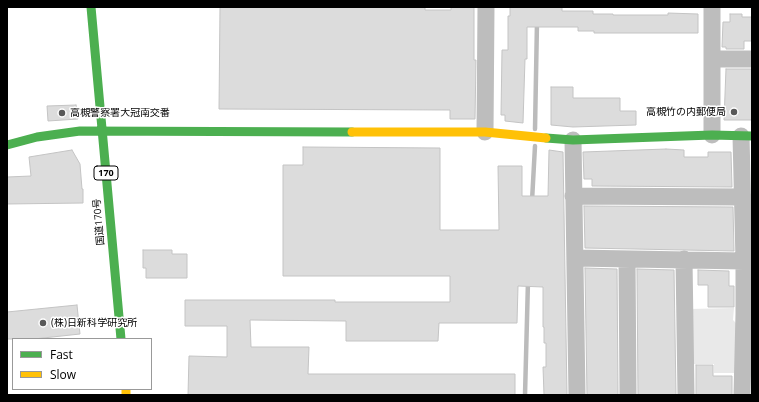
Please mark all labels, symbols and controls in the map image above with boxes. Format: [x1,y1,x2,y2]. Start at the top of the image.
place label: 高槻竹の内郵便局 [646,106,726,118]
place label: 高槻警察署大冠南交番 [70,107,170,119]
marker: 高槻竹の内郵便局 [729,107,739,117]
marker: 高槻警察署大冠南交番 [57,108,67,118]
road number: 170 [94,166,118,180]
street label: 国道170号 [91,198,107,246]
place label: (株)日新科学研究所 [51,317,137,329]
marker: (株)日新科学研究所 [38,318,48,328]
legend [12,338,152,390]
text: Fast [50,346,73,363]
text: Slow [50,366,76,383]

